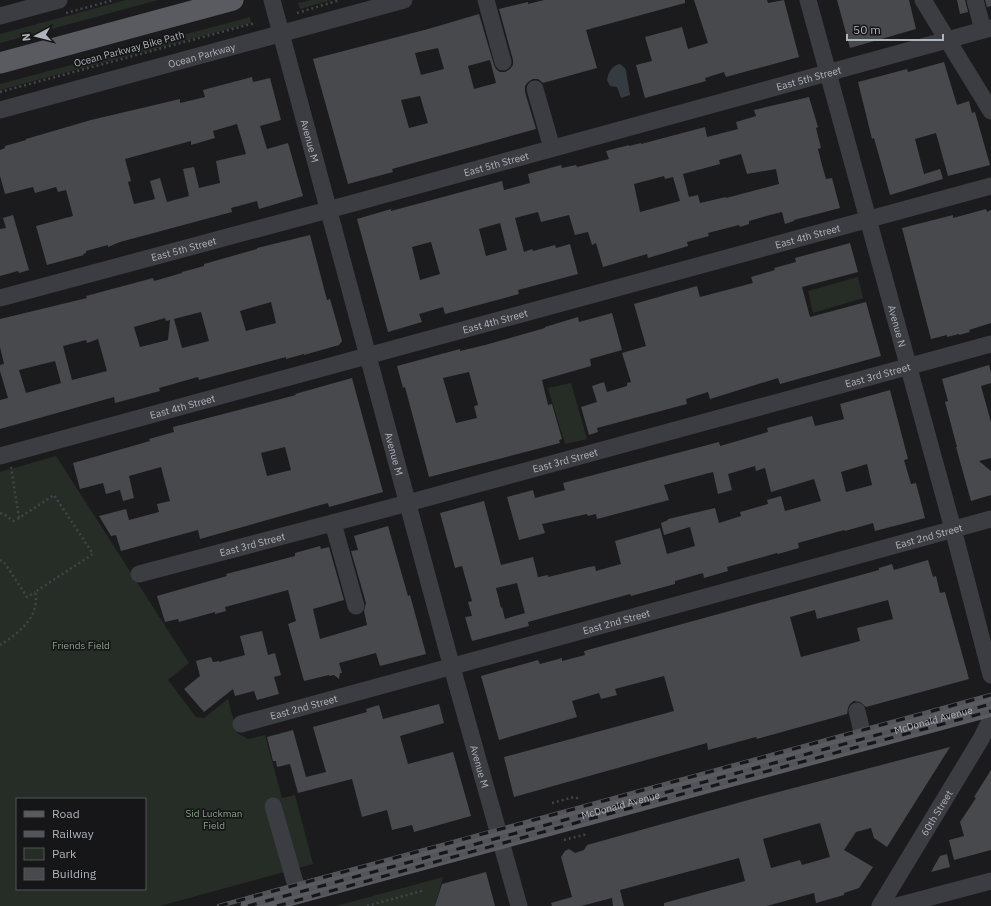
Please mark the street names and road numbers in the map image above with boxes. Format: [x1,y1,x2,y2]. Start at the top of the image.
street label: Ocean Parkway Bike Path [72,28,186,70]
street label: Ocean Parkway [167,40,237,70]
street label: East 5th Street [775,63,843,93]
street label: Avenue M [298,118,322,164]
street label: East 5th Street [462,149,531,179]
street label: East 4th Street [774,221,842,251]
street label: East 5th Street [150,234,218,264]
street label: Avenue N [885,304,909,348]
street label: East 4th Street [461,306,529,336]
street label: East 3rd Street [844,360,912,390]
street label: East 4th Street [148,391,217,421]
street label: Avenue M [382,431,406,477]
street label: East 3rd Street [531,445,600,475]
street label: East 2nd Street [894,520,964,551]
street label: East 3rd Street [218,529,287,559]
street label: East 2nd Street [581,606,652,637]
street label: East 2nd Street [269,691,339,722]
street label: McDonald Avenue [892,703,974,737]
street label: Avenue M [468,743,492,789]
street label: 60th Street [918,787,955,838]
street label: McDonald Avenue [580,788,662,822]

